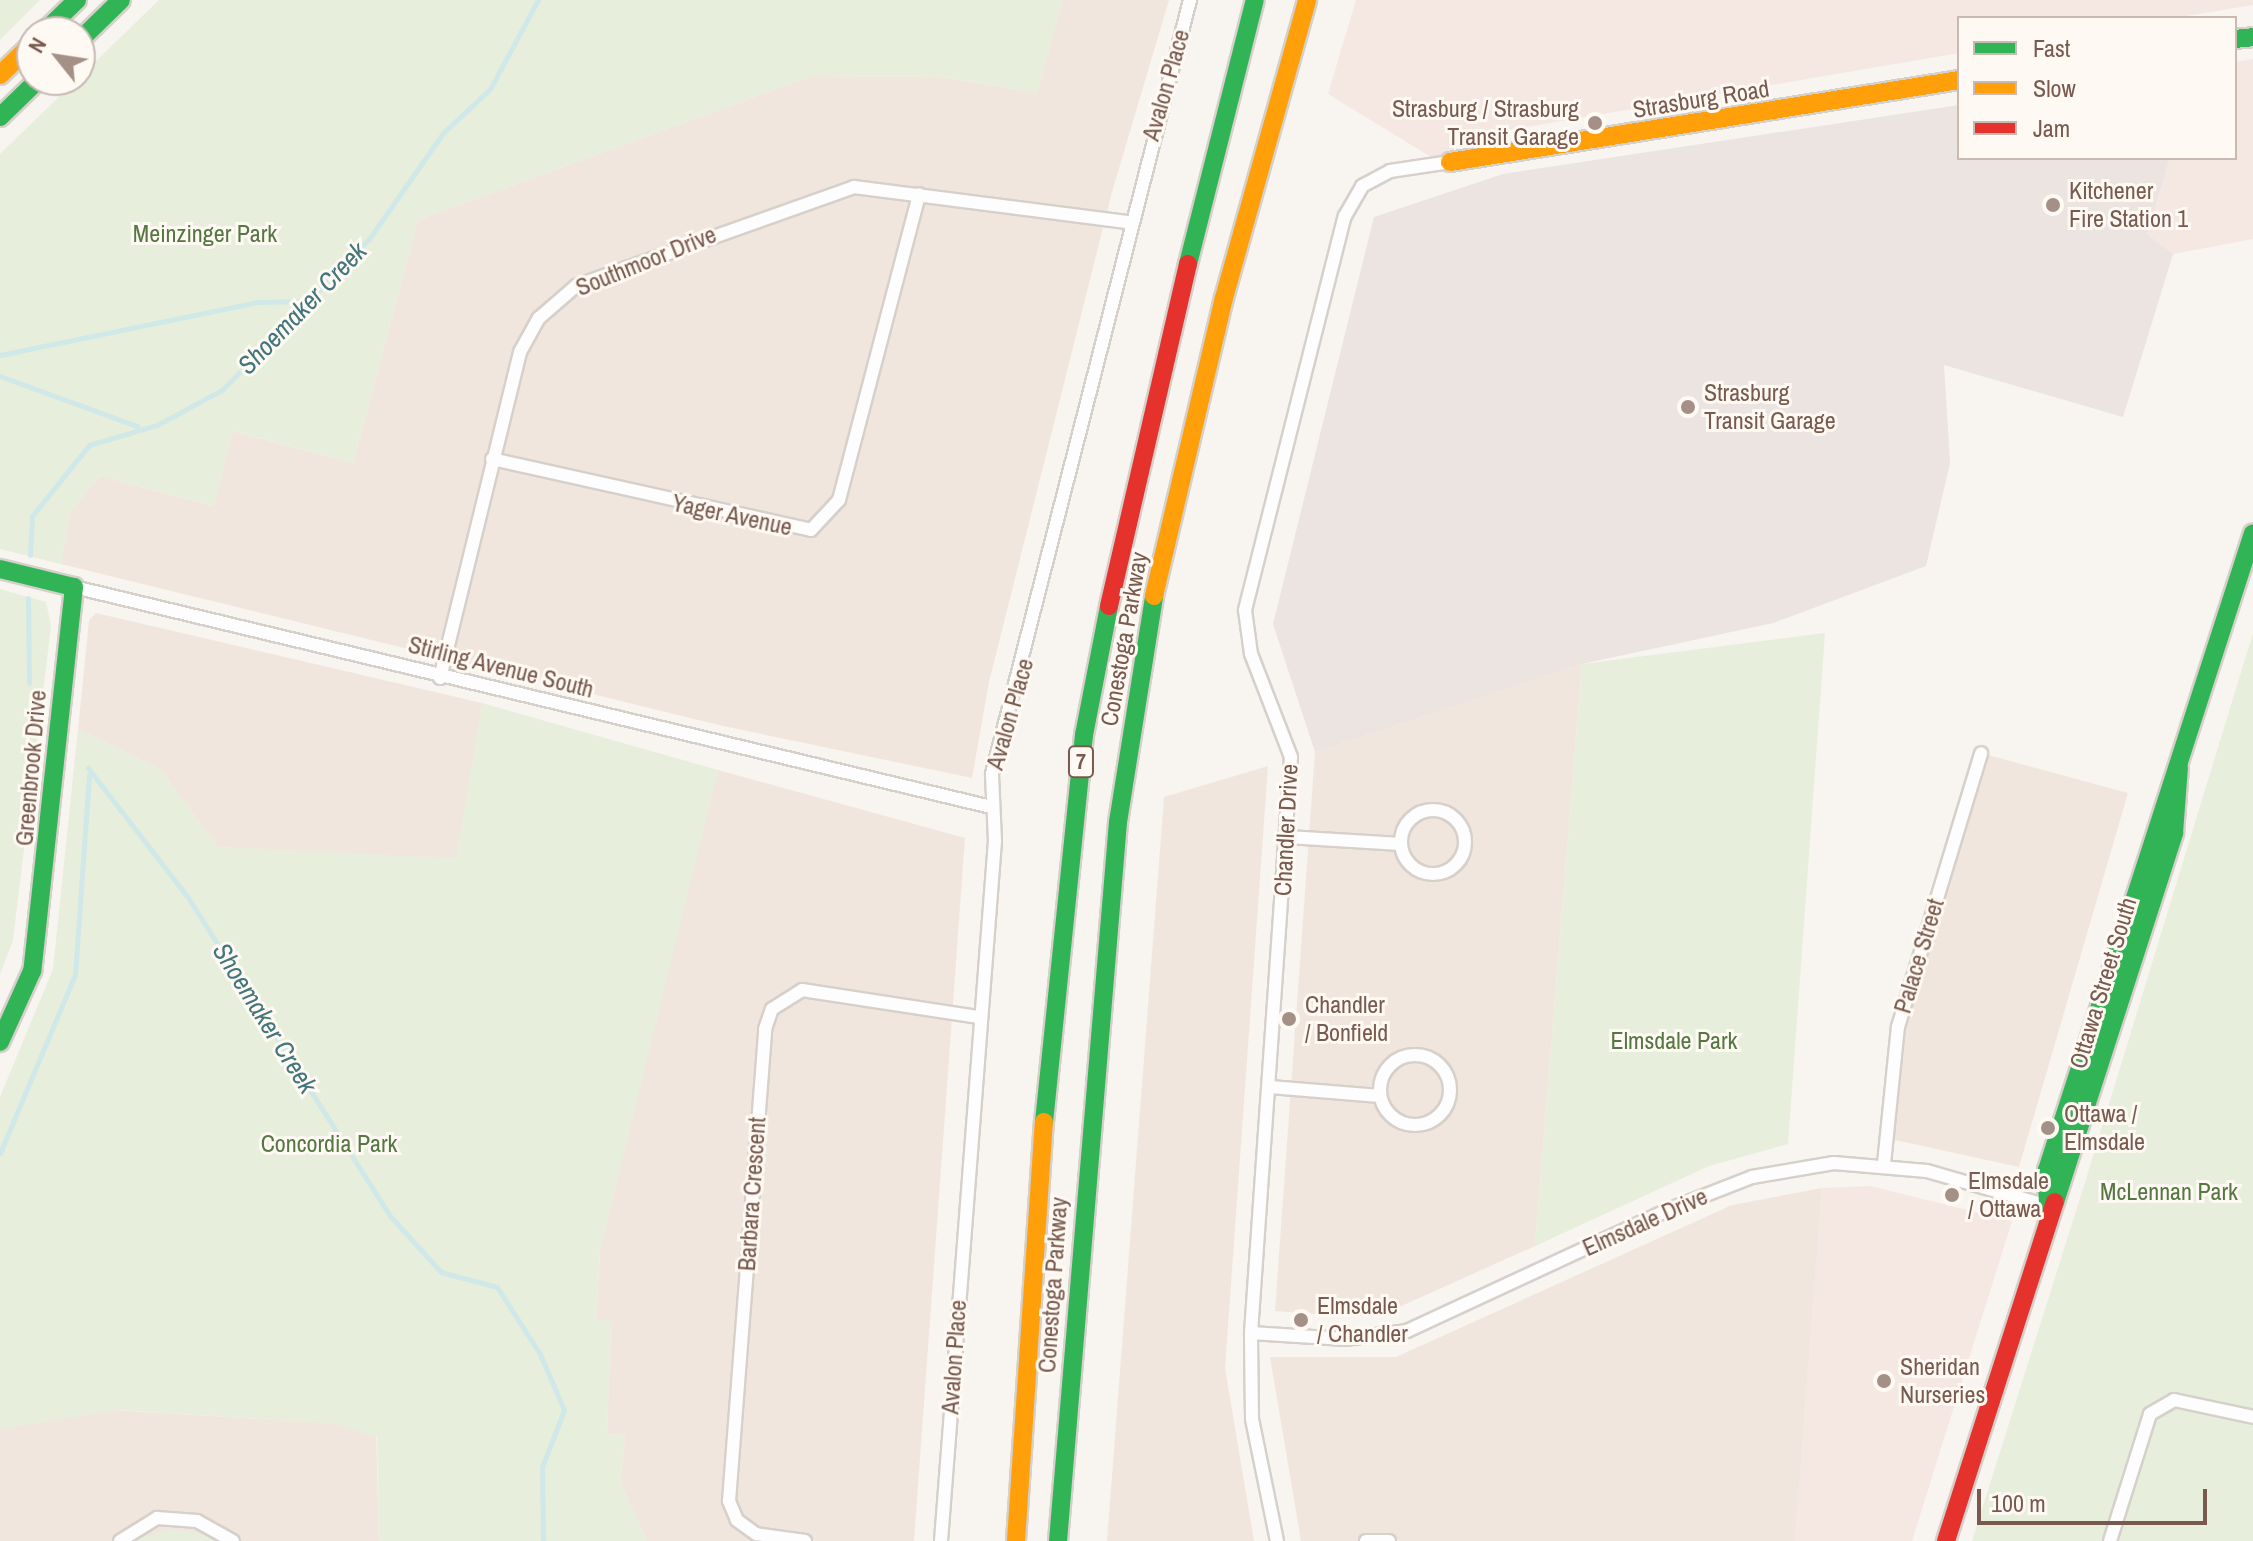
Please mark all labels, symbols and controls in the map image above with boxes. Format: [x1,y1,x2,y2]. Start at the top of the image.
north arrow [16,16,96,96]
legend [1957,16,2237,160]
street label: Avalon Place [1136,26,1196,144]
text: N [21,32,53,58]
text: Fast [2033,32,2070,64]
text: Slow [2033,72,2076,104]
street label: Strasburg Road [1631,74,1771,124]
place label: Strasburg / Strasburg Transit Garage [1392,95,1579,151]
text: Jam [2033,112,2070,144]
marker: Strasburg / Strasburg Transit Garage [1586,114,1604,132]
place label: Kitchener Fire Station 1 [2069,177,2188,233]
marker: Kitchener Fire Station 1 [2044,196,2062,214]
park label: Meinzinger Park [133,220,277,248]
street label: Southmoor Drive [572,220,720,302]
water label: Shoemaker Creek [231,235,373,381]
place label: Strasburg Transit Garage [1704,379,1836,435]
marker: Strasburg Transit Garage [1679,398,1697,416]
street label: Yager Avenue [669,488,795,542]
street label: Conestoga Parkway [1095,550,1153,728]
street label: Stirling Avenue South [405,630,597,704]
street label: Avalon Place [980,655,1040,773]
street label: Greenbrook Drive [10,689,52,847]
road number: 7 [1067,744,1095,780]
street label: Chandler Drive [1268,763,1304,897]
street label: Ottawa Street South [2063,894,2143,1072]
street label: Palace Street [1888,895,1950,1017]
water label: Shoemaker Creek [206,937,324,1099]
place label: Chandler / Bonfield [1305,991,1388,1047]
marker: Chandler / Bonfield [1280,1010,1298,1028]
park label: Elmsdale Park [1611,1027,1737,1055]
place label: Ottawa / Elmsdale [2064,1100,2145,1156]
street label: Barbara Crescent [732,1116,772,1272]
marker: Ottawa / Elmsdale [2039,1119,2057,1137]
park label: Concordia Park [261,1130,397,1158]
place label: Elmsdale / Ottawa [1968,1167,2049,1223]
park label: McLennan Park [2100,1178,2238,1206]
street label: Elmsdale Drive [1578,1182,1712,1262]
marker: Elmsdale / Ottawa [1943,1186,1961,1204]
street label: Conestoga Parkway [1032,1196,1074,1374]
place label: Elmsdale / Chandler [1317,1292,1408,1348]
street label: Avalon Place [936,1299,972,1415]
marker: Elmsdale / Chandler [1292,1311,1310,1329]
place label: Sheridan Nurseries [1900,1353,1985,1409]
marker: Sheridan Nurseries [1875,1372,1893,1390]
scale bar [1981,1473,2211,1523]
text: 100 m [1991,1487,2046,1519]

